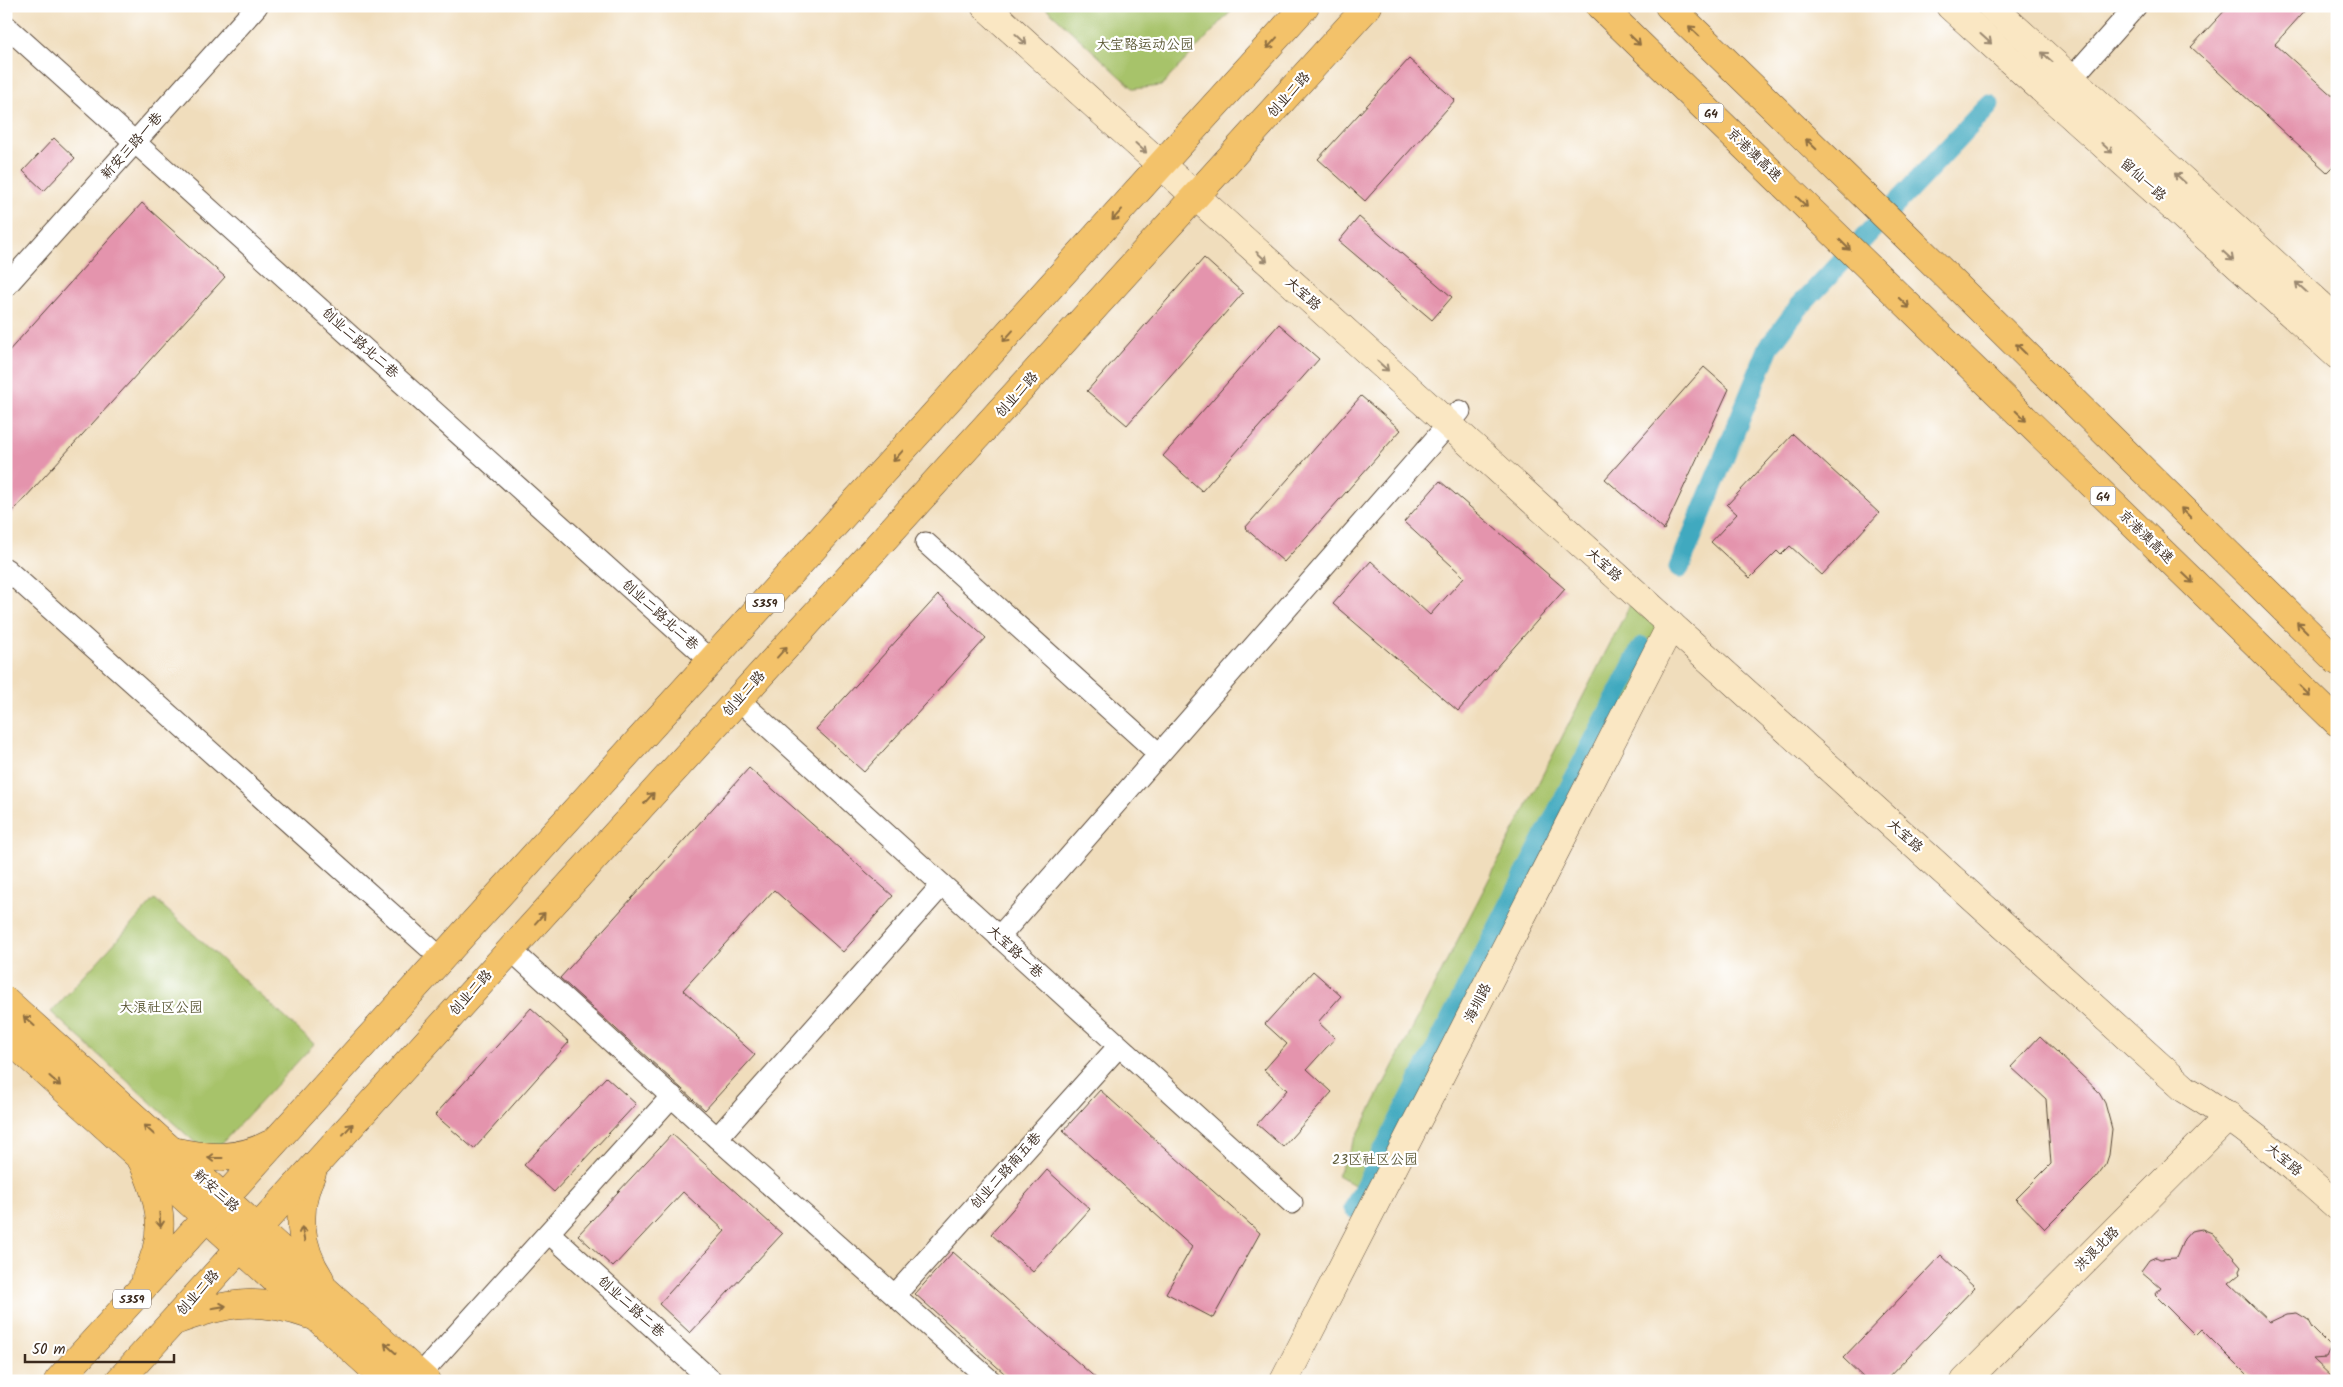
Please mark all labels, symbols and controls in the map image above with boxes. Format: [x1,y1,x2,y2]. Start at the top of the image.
one-way arrow [1688,25,1700,37]
one-way arrow [1015,33,1028,45]
one-way arrow [1980,33,1993,45]
park label: 大宝路运动公园 [1096,34,1194,56]
one-way arrow [1629,34,1641,46]
one-way arrow [1267,36,1278,49]
one-way arrow [2040,51,2053,63]
street label: 创业二路 [1262,67,1316,123]
road number: G4 [1698,104,1724,122]
street label: 新安三路一巷 [96,107,169,185]
street label: 京港澳高速 [1721,123,1787,187]
one-way arrow [1805,138,1817,150]
one-way arrow [2101,142,2114,154]
one-way arrow [1135,143,1148,154]
street label: 留仙一路 [2115,153,2171,207]
one-way arrow [2174,172,2187,184]
one-way arrow [1796,196,1808,208]
one-way arrow [1111,209,1123,222]
one-way arrow [1839,239,1851,251]
one-way arrow [1256,251,1269,263]
one-way arrow [2221,251,2234,262]
street label: 大宝路 [1280,272,1326,316]
one-way arrow [2294,281,2307,293]
one-way arrow [1898,297,1910,309]
street label: 创业二路北二巷 [316,302,405,385]
one-way arrow [1002,329,1014,342]
one-way arrow [2015,343,2027,356]
one-way arrow [1377,360,1390,372]
street label: 创业二路 [990,367,1044,423]
one-way arrow [2015,410,2027,423]
one-way arrow [892,450,904,463]
road number: G4 [2090,486,2116,506]
street label: 京港澳高速 [2113,505,2179,569]
one-way arrow [2180,507,2193,519]
street label: 大宝路 [1581,543,1627,587]
one-way arrow [2182,572,2195,584]
street label: 创业二路北二巷 [616,574,705,657]
road number: S359 [746,594,784,612]
one-way arrow [2296,621,2308,633]
one-way arrow [777,645,788,658]
street label: 创业二路 [717,666,771,722]
one-way arrow [2299,685,2311,697]
one-way arrow [643,791,655,804]
street label: 大宝路 [1882,814,1928,858]
one-way arrow [534,911,546,924]
street label: 大宝路一巷 [982,920,1049,985]
street label: 创业二路 [444,965,498,1021]
street label: 海圳路 [1459,979,1497,1027]
park label: 大浪社区公园 [119,997,203,1019]
one-way arrow [22,1015,35,1027]
one-way arrow [49,1075,62,1087]
one-way arrow [342,1122,354,1135]
one-way arrow [143,1124,156,1136]
street label: 创业二路南五巷 [965,1126,1048,1215]
street label: 大宝路 [2261,1138,2307,1182]
park label: 23区社区公园 [1332,1149,1418,1171]
one-way arrow [207,1153,224,1163]
street label: 新安三路 [188,1164,244,1218]
one-way arrow [155,1211,164,1227]
street label: 洪浪北路 [2069,1221,2125,1277]
one-way arrow [297,1226,307,1242]
street label: 创业二路 [171,1265,225,1321]
street label: 创业二路二巷 [592,1271,670,1344]
road number: S359 [113,1290,151,1308]
one-way arrow [211,1301,227,1311]
scale bar [25,1332,174,1364]
text: 50 m [32,1338,66,1362]
one-way arrow [383,1342,396,1354]

